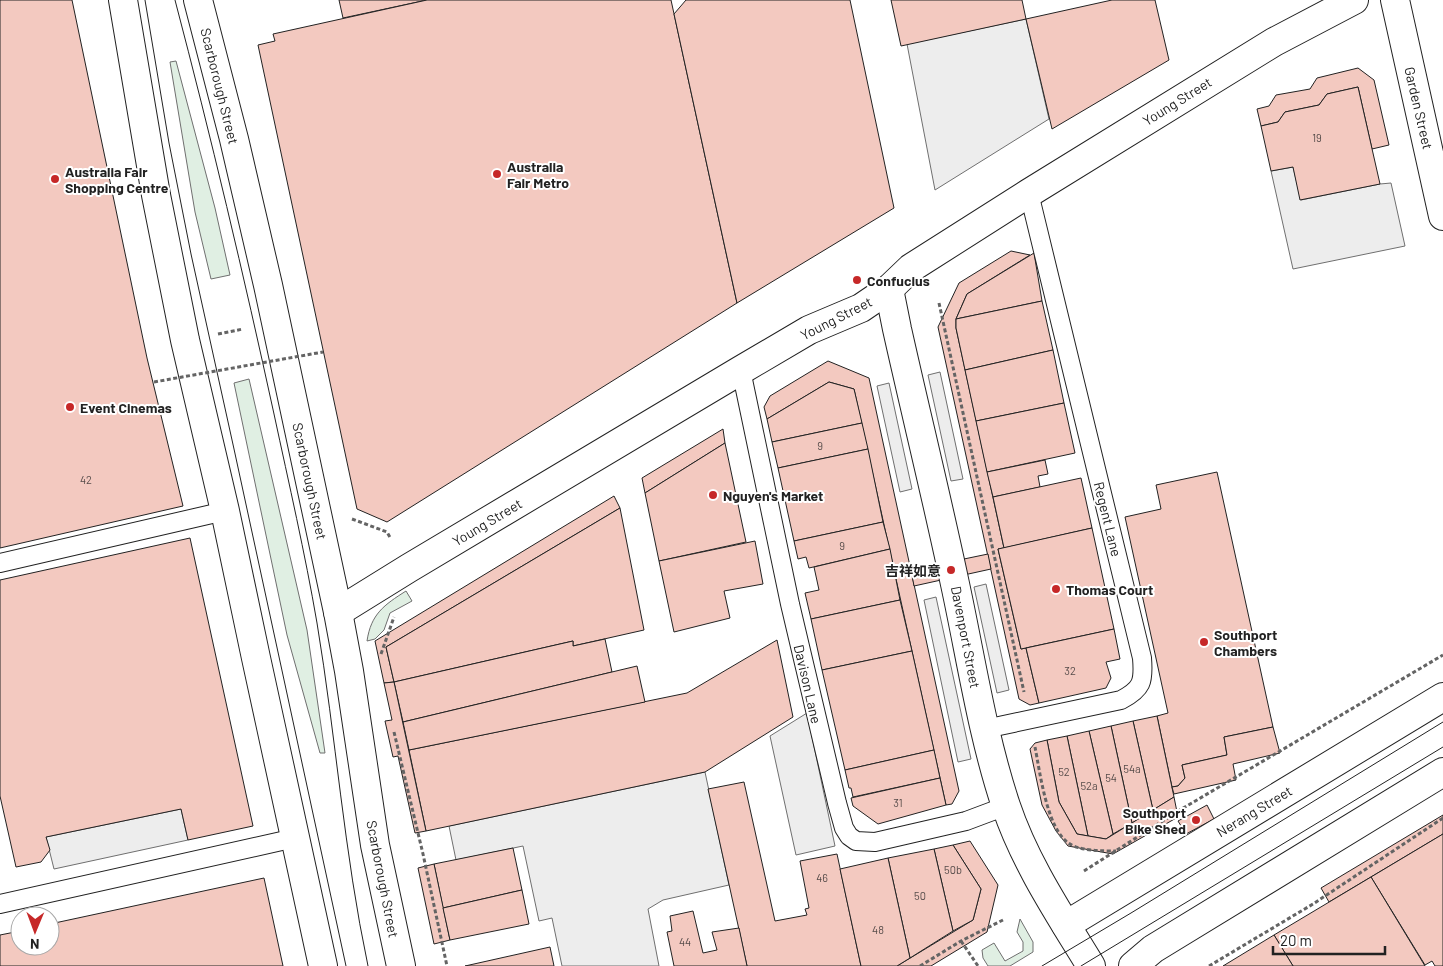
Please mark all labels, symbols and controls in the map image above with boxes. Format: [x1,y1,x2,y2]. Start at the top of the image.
street label: Scarborough Street [197,26,243,146]
street label: Garden Street [1401,65,1437,151]
street label: Young Street [1139,73,1215,129]
house number: 19 [1312,131,1322,144]
place label: Australia Fair Metro [507,158,569,191]
place label: Australia Fair Shopping Centre [65,163,169,196]
marker: Australia Fair Metro [491,168,503,180]
marker: Australia Fair Shopping Centre [49,173,61,185]
place label: Confucius [867,272,930,289]
marker: Confucius [851,274,863,286]
street label: Young Street [797,293,875,343]
place label: Event Cinemas [80,399,172,416]
marker: Event Cinemas [64,401,76,413]
street label: Scarborough Street [289,421,331,541]
house number: 9 [817,439,823,452]
house number: 42 [80,473,92,486]
street label: Regent Lane [1091,480,1125,558]
place label: Nguyen's Market [723,487,823,504]
marker: Nguyen's Market [707,489,719,501]
street label: Young Street [449,495,525,549]
house number: 9 [839,539,845,552]
place label: 吉祥如意 [885,562,941,579]
marker: 吉祥如意 [945,564,957,576]
place label: Thomas Court [1066,581,1153,598]
marker: Thomas Court [1050,583,1062,595]
street label: Davenport Street [948,584,984,690]
place label: Southport Chambers [1214,626,1277,659]
marker: Southport Chambers [1198,636,1210,648]
street label: Davison Lane [791,643,825,725]
house number: 32 [1064,664,1076,677]
house number: 54a [1123,762,1141,775]
house number: 52 [1058,765,1070,778]
house number: 54 [1105,771,1117,784]
house number: 52a [1080,779,1098,792]
street label: Nerang Street [1213,782,1295,840]
house number: 31 [893,796,903,809]
place label: Southport Bike Shed [1123,804,1186,837]
marker: Southport Bike Shed [1190,814,1202,826]
street label: Scarborough Street [363,819,403,939]
house number: 50b [944,863,962,876]
house number: 46 [816,871,828,884]
house number: 50 [914,889,926,902]
north arrow [10,906,60,956]
house number: 48 [872,923,884,936]
scale bar [1273,924,1386,956]
text: 20 m [1280,931,1312,949]
house number: 44 [679,935,691,948]
text: N [30,936,40,953]

